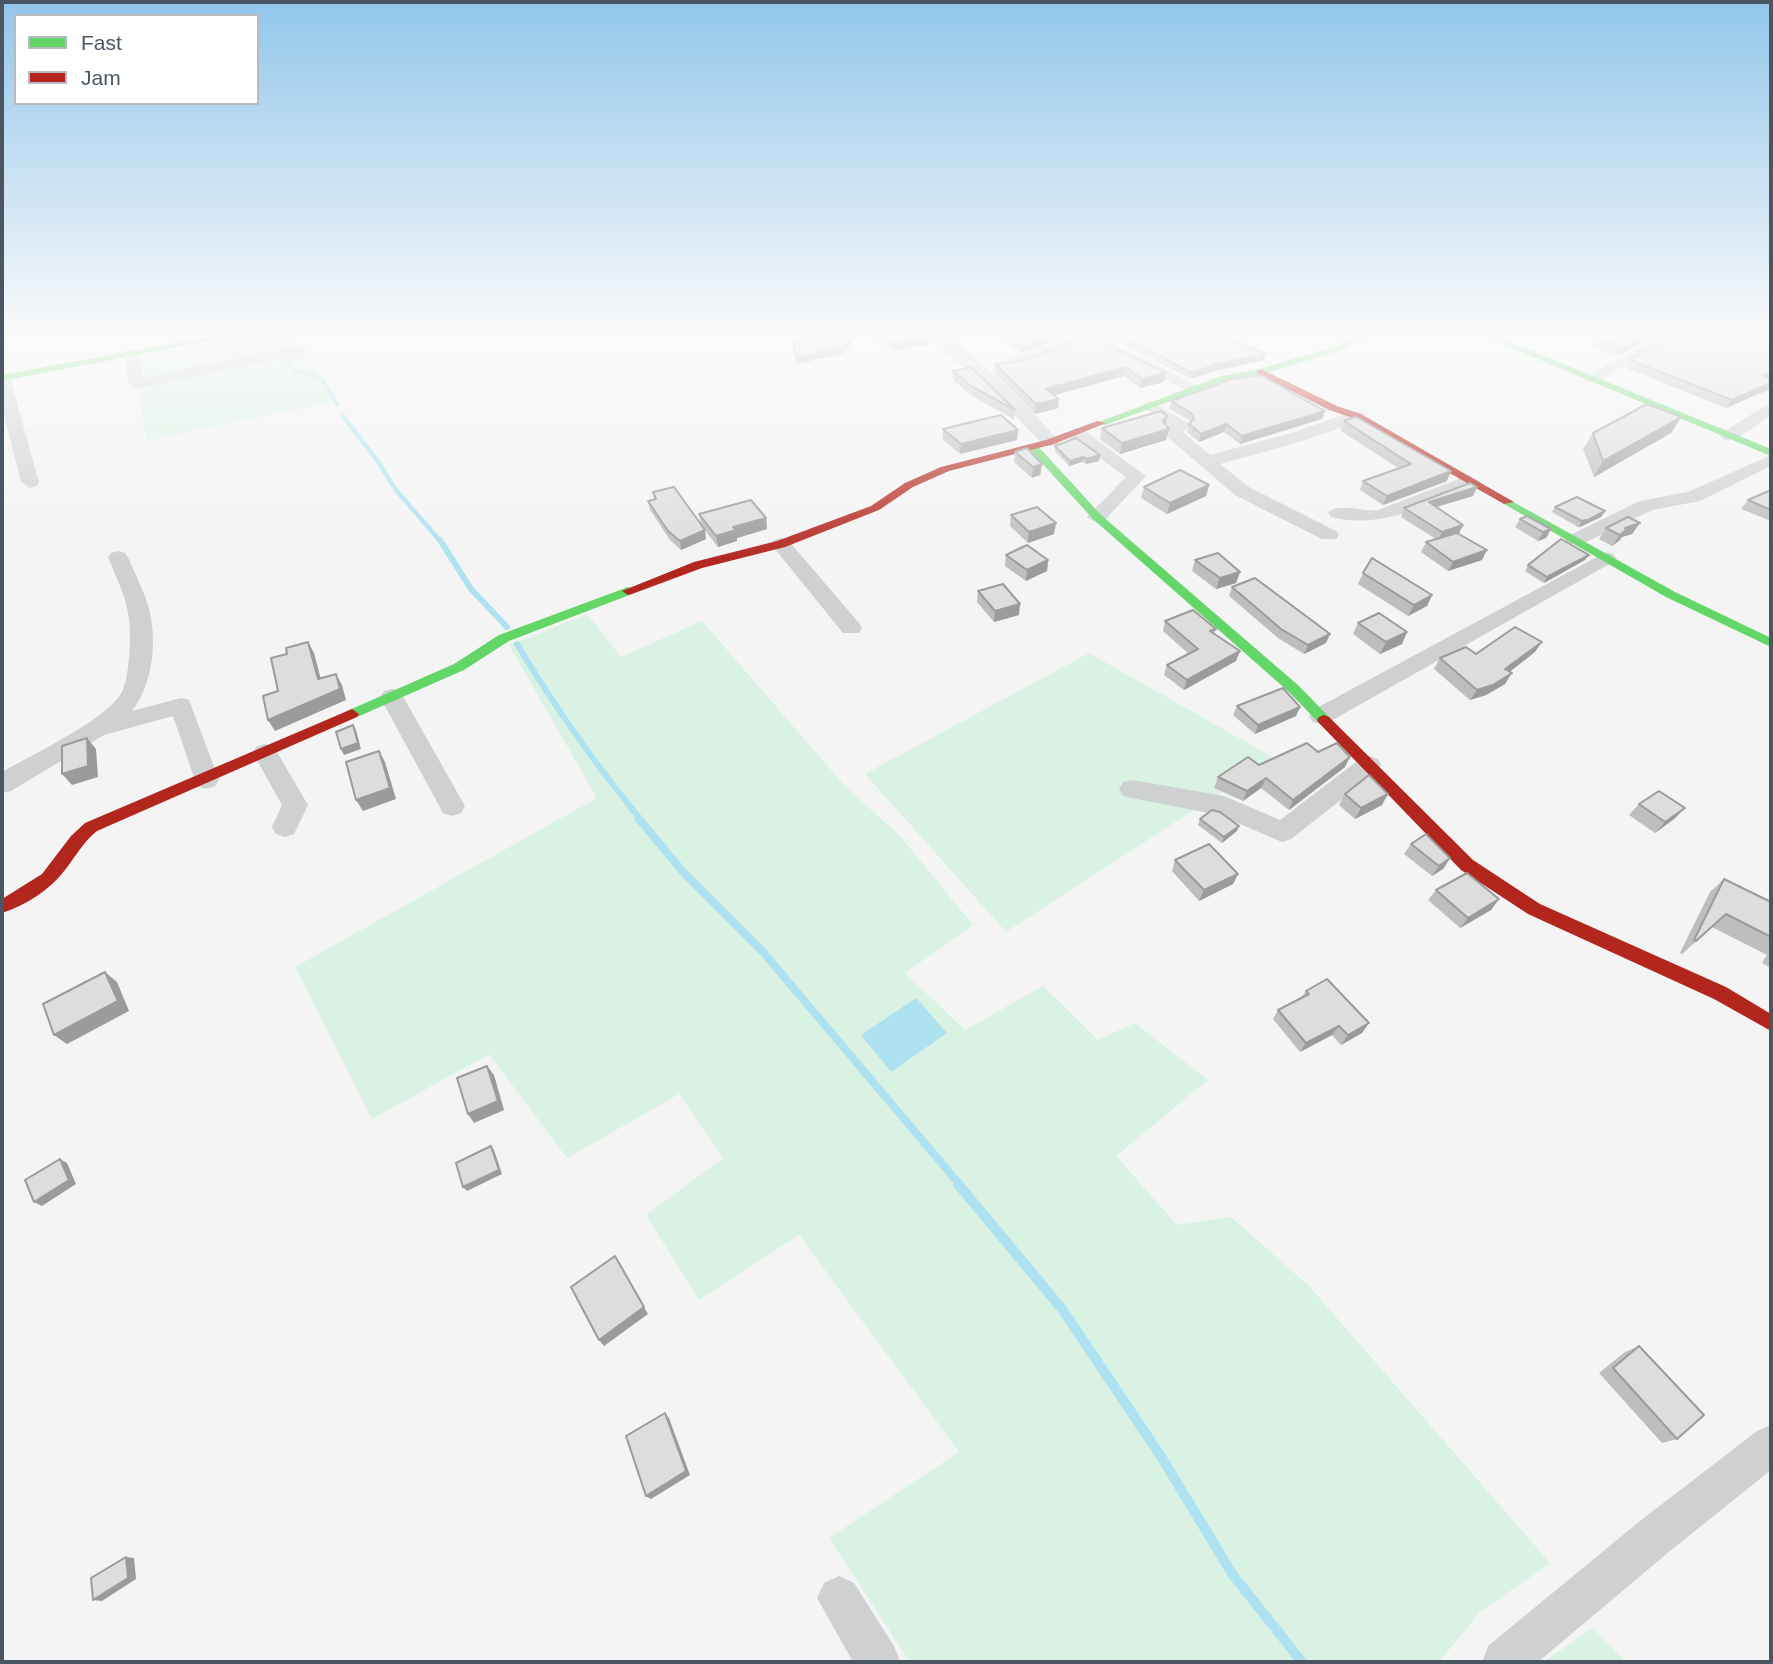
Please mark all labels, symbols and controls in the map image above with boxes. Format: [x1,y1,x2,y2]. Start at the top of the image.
legend [14,14,259,105]
text: Fast [81,31,122,54]
text: Jam [81,66,121,89]

